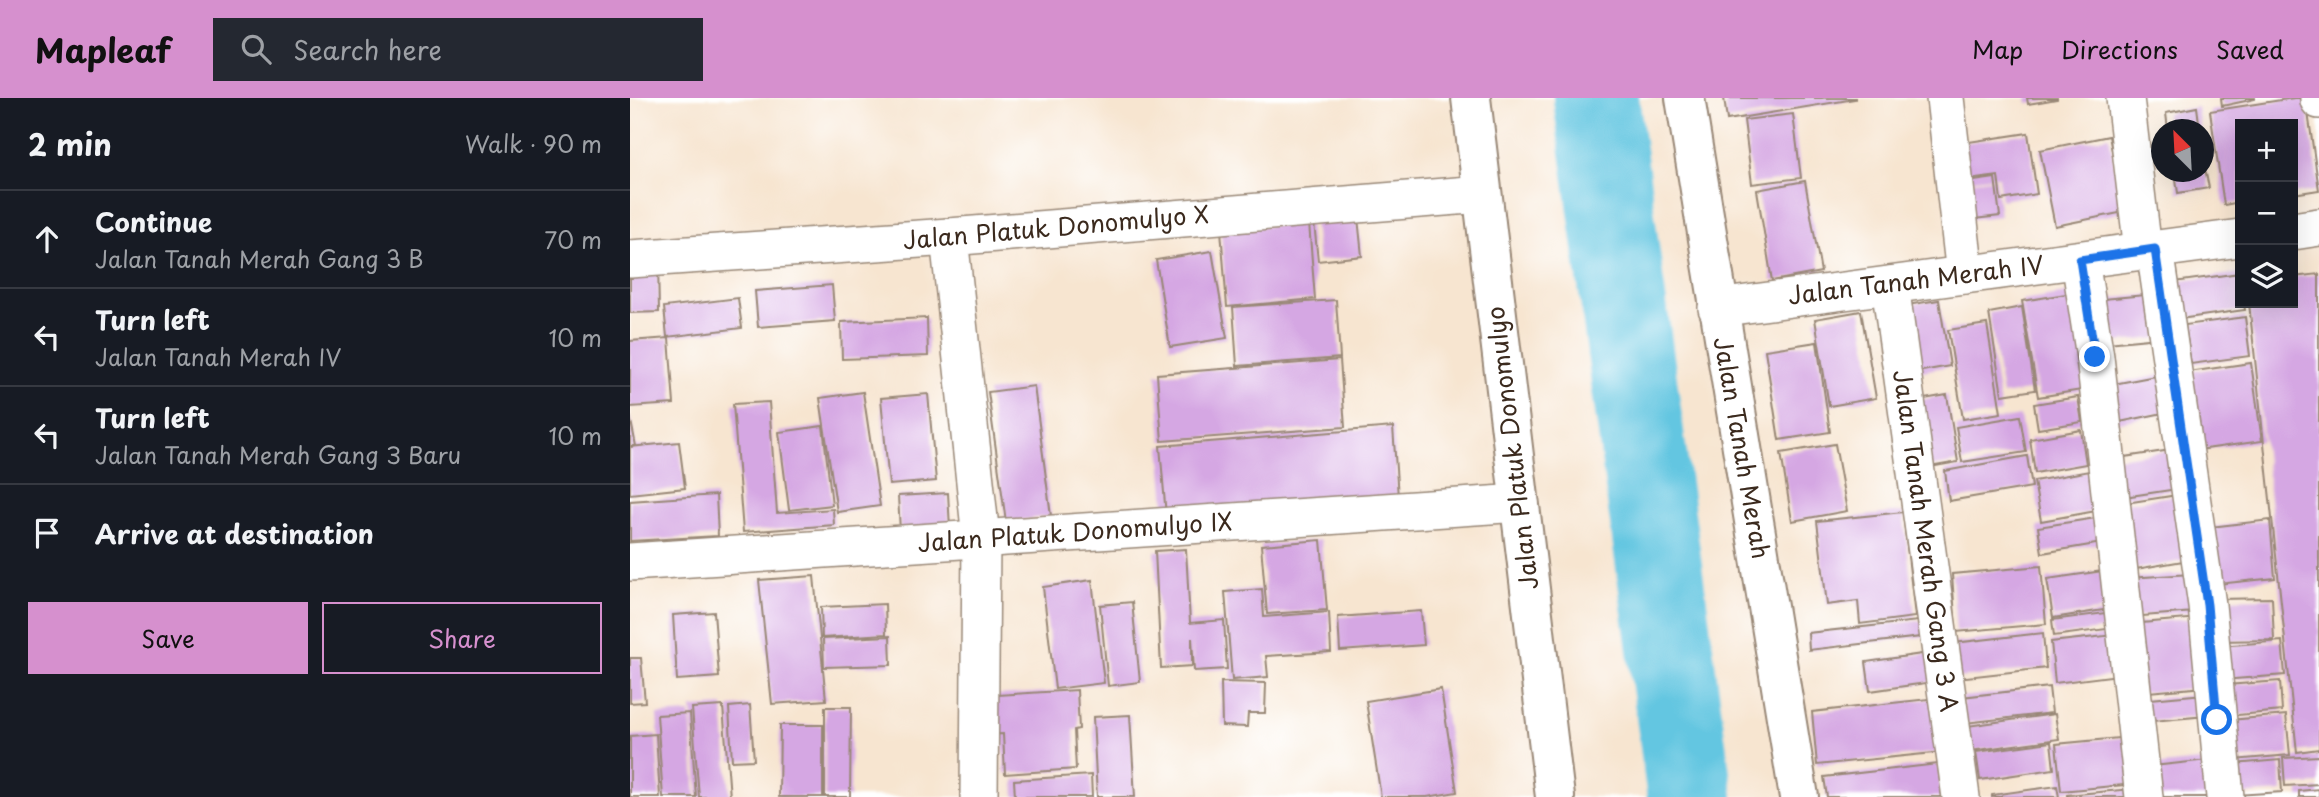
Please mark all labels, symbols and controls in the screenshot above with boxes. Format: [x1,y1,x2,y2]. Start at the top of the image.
search box [213,18,703,81]
text: Mapleaf [35,24,171,74]
icon: search [237,30,275,68]
text: Search here [293,30,442,69]
text: Map [1972,31,2023,67]
text: Directions [2061,31,2178,67]
text: Saved [2216,31,2284,67]
north arrow [2151,119,2214,182]
map controls [2235,119,2298,308]
button: + [2235,119,2298,182]
text: 2 min [28,121,112,166]
text: Walk · 90 m [465,126,602,161]
button: − [2235,182,2298,245]
street label: Jalan Platuk Donomulyo X [901,195,1210,257]
text: Continue [95,202,212,241]
icon: ahead [28,220,66,258]
text: 70 m [544,222,602,257]
text: Jalan Tanah Merah Gang 3 B [95,241,423,276]
street label: Jalan Tanah Merah IV [1786,245,2046,313]
button: layers [2235,245,2298,308]
text: Turn left [95,300,210,339]
street label: Jalan Platuk Donomulyo [1476,305,1546,592]
icon: left [28,318,66,356]
text: 10 m [548,320,602,355]
street label: Jalan Tanah Merah [1706,334,1780,562]
text: Jalan Tanah Merah IV [95,339,341,374]
route end [2079,341,2110,372]
street label: Jalan Tanah Merah Gang 3 A [1885,367,1969,714]
text: Turn left [95,398,210,437]
icon: left [28,416,66,454]
text: 10 m [548,418,602,453]
text: Jalan Tanah Merah Gang 3 Baru [95,437,461,472]
street label: Jalan Platuk Donomulyo IX [916,502,1233,560]
icon: arrive [28,514,66,552]
text: Arrive at destination [95,514,374,553]
button: Save [28,602,308,674]
button: Share [322,602,602,674]
route start [2201,704,2232,735]

